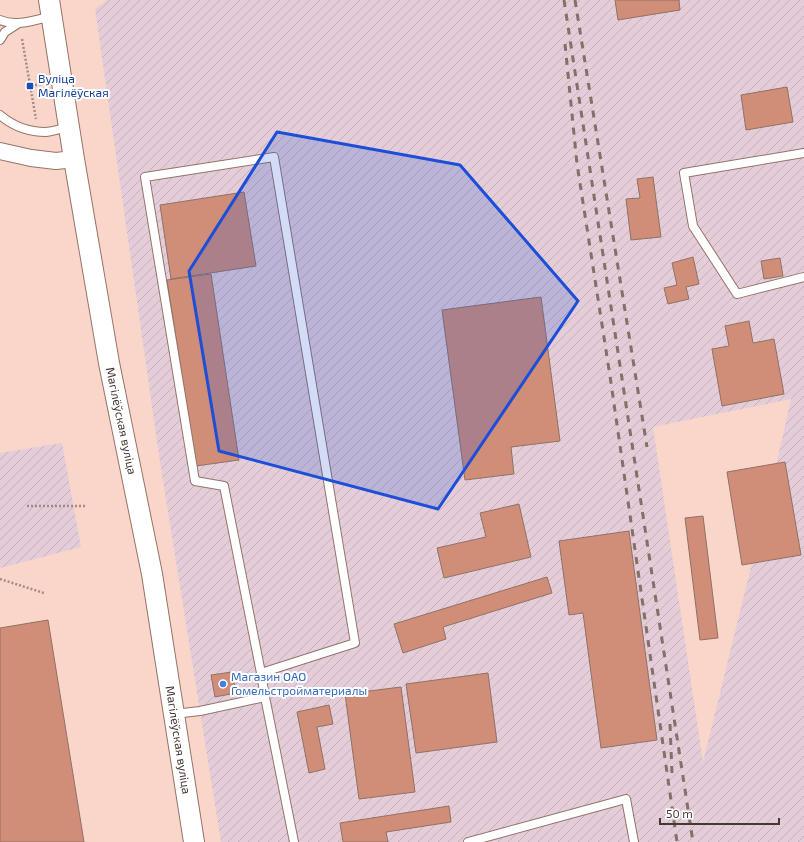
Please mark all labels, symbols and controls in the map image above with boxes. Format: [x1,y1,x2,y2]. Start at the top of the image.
place label: Вуліца Магілёўская [38,71,109,100]
marker: Вуліца Магілёўская [25,81,35,91]
street label: Магілёўская вуліца [103,366,140,476]
place label: Магазин ОАО Гомельстройматериалы [231,669,367,697]
marker: Магазин ОАО Гомельстройматериалы [218,679,228,689]
street label: Магілёўская вуліца [163,685,194,795]
scale bar [660,800,779,826]
text: 50 m [666,806,693,820]

